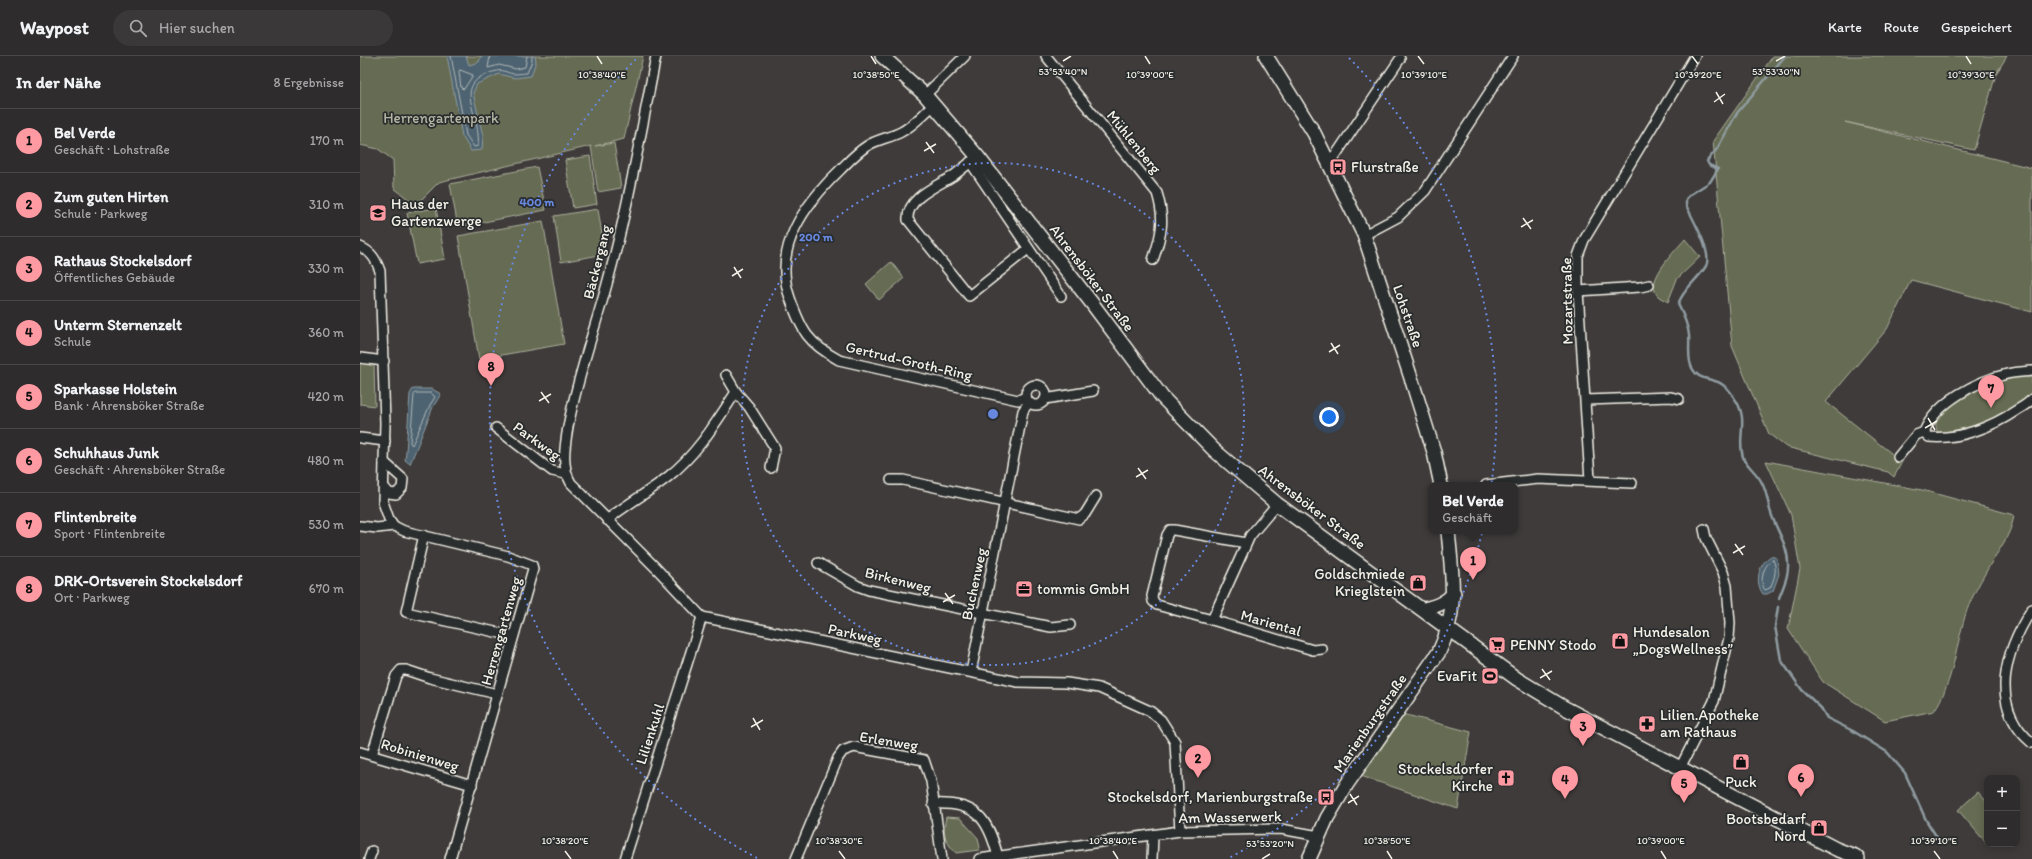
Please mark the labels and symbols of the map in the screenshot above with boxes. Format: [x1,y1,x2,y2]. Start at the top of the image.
text: 53°53'40"N [1039,65,1088,78]
text: 53°53'30"N [1752,65,1800,78]
text: 10°38'40"E [578,68,626,81]
text: 10°38'50"E [852,68,900,81]
text: 10°39'00"E [1126,68,1174,81]
text: 10°39'10"E [1401,68,1448,81]
text: 10°39'20"E [1675,68,1722,81]
text: 10°39'30"E [1947,68,1995,81]
street label: Mühlenberg [1103,107,1165,178]
park label: Herrengartenpark [383,109,499,127]
bus stop icon: Flurstraße [1328,157,1348,177]
place label: Flurstraße [1351,158,1419,176]
place label: Haus der Gartenzwerge [391,195,482,230]
text: 400 m [520,195,555,209]
school or university icon: Haus der Gartenzwerge [368,203,388,223]
street label: Ahrensböker Straße [1046,221,1138,335]
street label: Bäckergang [579,223,615,301]
text: 200 m [799,230,834,244]
street label: Mozartstraße [1557,257,1577,345]
street label: Lohstraße [1389,282,1427,350]
street label: Gertrud-Groth-Ring [844,338,974,384]
pin: 8 [478,353,504,386]
pin: 7 [1978,375,2004,408]
centre of rings [986,407,1000,421]
your location [1319,407,1339,427]
street label: Parkweg [510,418,565,464]
street label: Ahrensböker Straße [1255,461,1369,553]
street label: Buchenweg [958,546,991,622]
pin: 1 [1460,547,1486,580]
street label: Birkenweg [863,563,933,597]
place label: Goldschmiede Krieglstein [1314,565,1405,600]
shop icon: Goldschmiede Krieglstein [1408,573,1428,593]
street label: Herrengartenweg [477,574,525,687]
office icon: tommis GmbH [1014,579,1034,599]
place label: tommis GmbH [1037,580,1130,598]
street label: Mariental [1239,606,1304,640]
street label: Parkweg [826,620,884,649]
place label: Hundesalon „DogsWellness” [1633,623,1734,658]
shop icon: Hundesalon „DogsWellness” [1610,631,1630,651]
supermarket icon: PENNY Stodo [1487,635,1507,655]
place label: PENNY Stodo [1510,636,1596,654]
sports icon: EvaFit [1480,666,1500,686]
place label: EvaFit [1437,667,1477,685]
street label: Marienburgstraße [1329,670,1411,776]
street label: Lilienkuhl [632,701,669,767]
place label: Lilien.Apotheke am Rathaus [1660,706,1759,741]
pin: 3 [1570,713,1596,746]
pharmacy icon: Lilien.Apotheke am Rathaus [1637,714,1657,734]
street label: Erlenweg [858,727,920,755]
street label: Robinienweg [379,735,462,776]
pin: 2 [1185,745,1211,778]
shop icon: Puck [1731,752,1751,772]
place label: Stockelsdorfer Kirche [1398,760,1493,795]
pin: 6 [1788,764,1814,797]
pin: 4 [1552,766,1578,799]
church icon: Stockelsdorfer Kirche [1496,768,1516,788]
pin: 5 [1671,770,1697,803]
place label: Puck [1725,773,1757,791]
bus stop icon: Stockelsdorf, Marienburgstraße [1316,787,1336,807]
place label: Stockelsdorf, Marienburgstraße [1107,788,1313,806]
street label: Am Wasserwerk [1178,807,1282,827]
place label: Bootsbedarf Nord [1726,810,1806,845]
shop icon: Bootsbedarf Nord [1809,818,1829,838]
text: 10°38'20"E [541,834,589,847]
text: 10°38'30"E [815,834,863,847]
text: 10°38'40"E [1089,834,1137,847]
text: 10°38'50"E [1363,834,1411,847]
text: 10°39'00"E [1637,834,1685,847]
text: 10°39'10"E [1911,834,1958,847]
text: 53°53'20"N [1246,837,1294,850]

